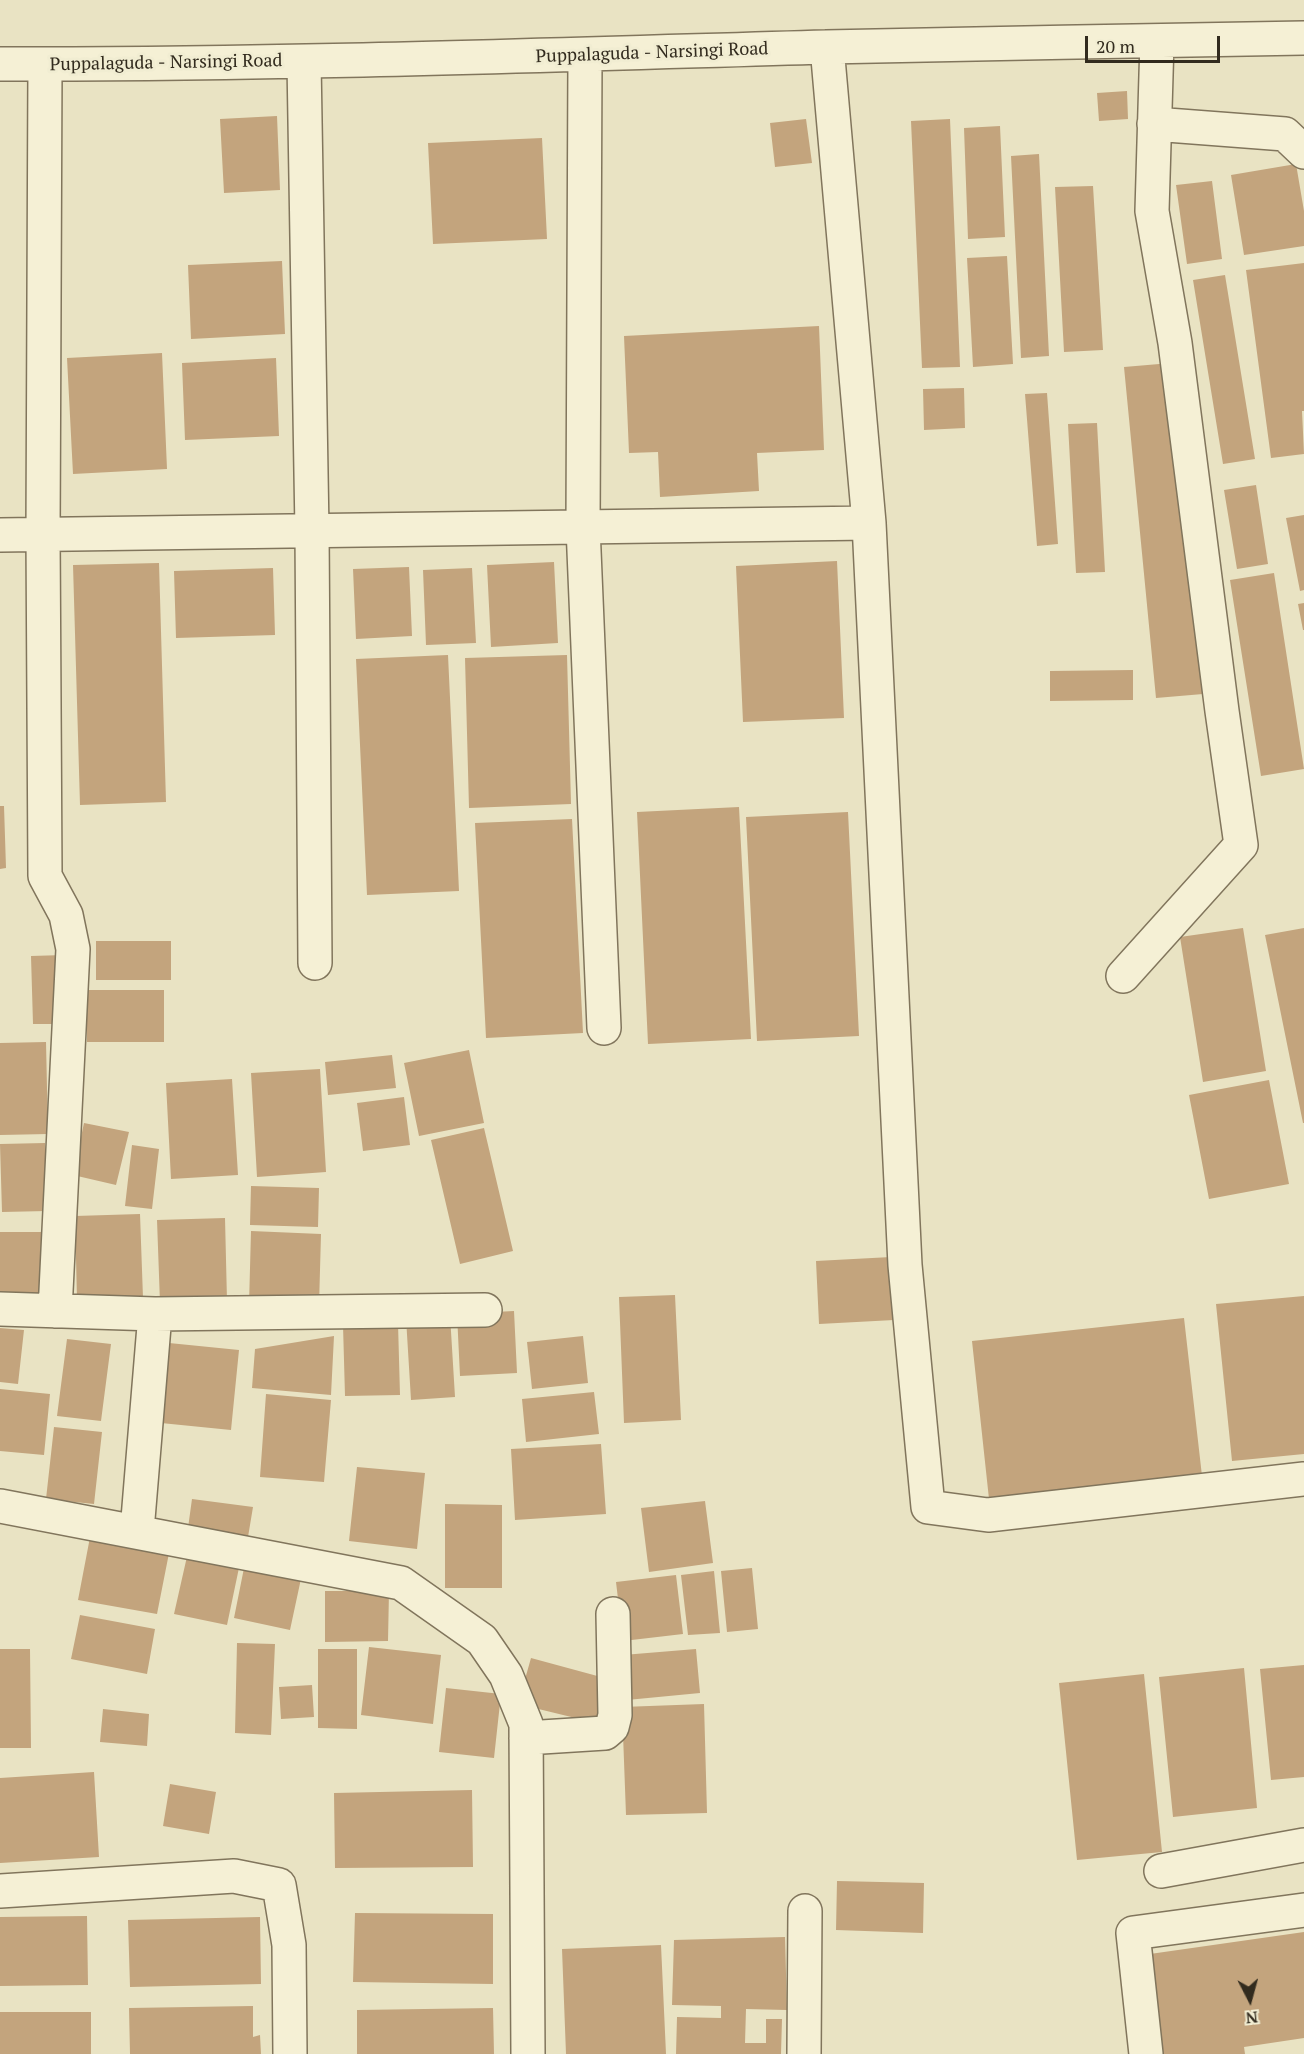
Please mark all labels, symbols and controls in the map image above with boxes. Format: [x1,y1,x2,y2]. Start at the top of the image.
scale bar [1088,24,1223,62]
text: 20 m [1096,34,1135,58]
street label: Puppalaguda - Narsingi Road [535,38,769,68]
street label: Puppalaguda - Narsingi Road [49,50,283,76]
north arrow [1220,1970,1280,2030]
text: N [1245,2006,1259,2029]

